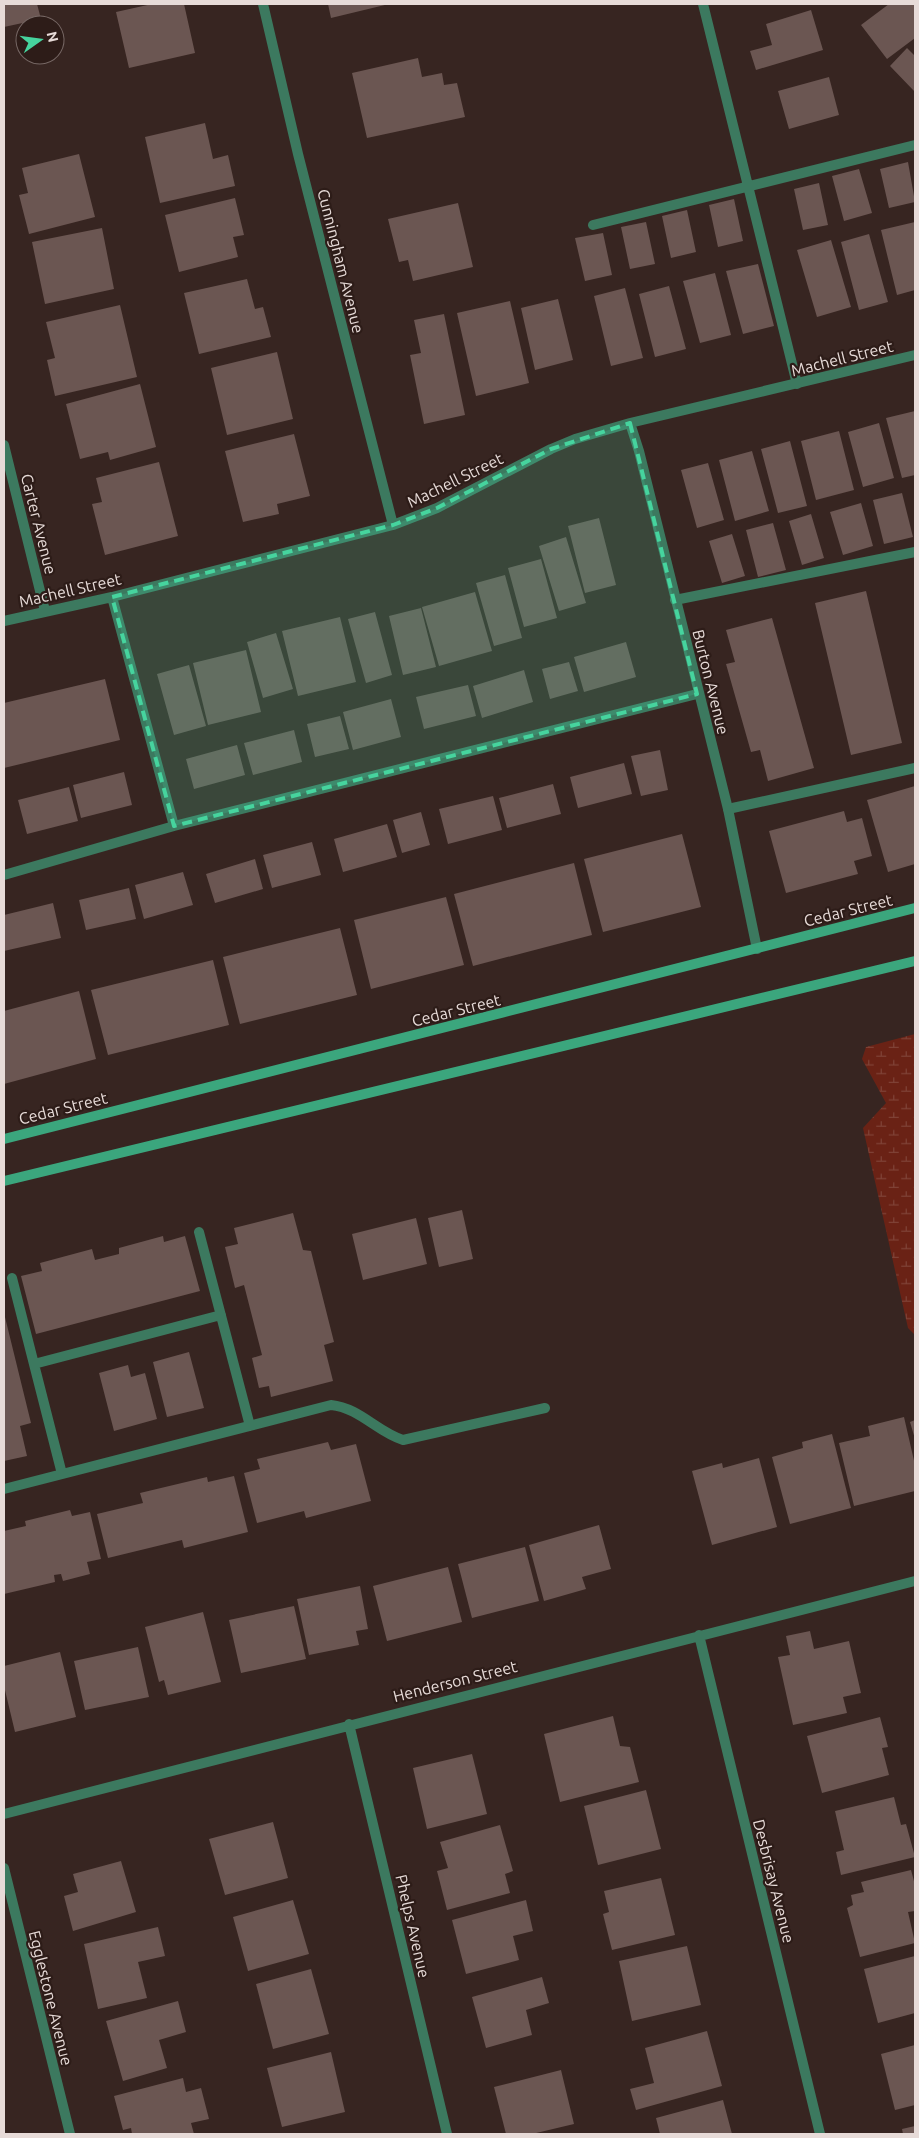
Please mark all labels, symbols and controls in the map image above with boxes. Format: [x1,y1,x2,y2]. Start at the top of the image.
north arrow [15,15,65,65]
text: N [44,30,62,44]
street label: Cunningham Avenue [314,187,368,335]
street label: Machell Street [789,336,895,379]
street label: Machell Street [404,449,506,511]
street label: Carter Avenue [18,472,60,576]
street label: Machell Street [17,569,124,610]
street label: Burton Avenue [689,628,733,736]
street label: Cedar Street [802,890,895,930]
street label: Cedar Street [410,990,503,1030]
street label: Cedar Street [17,1088,110,1128]
street label: Henderson Street [391,1657,520,1705]
street label: Desbrisay Avenue [750,1817,798,1945]
street label: Phelps Avenue [392,1873,434,1979]
street label: Egglestone Avenue [26,1929,76,2067]

